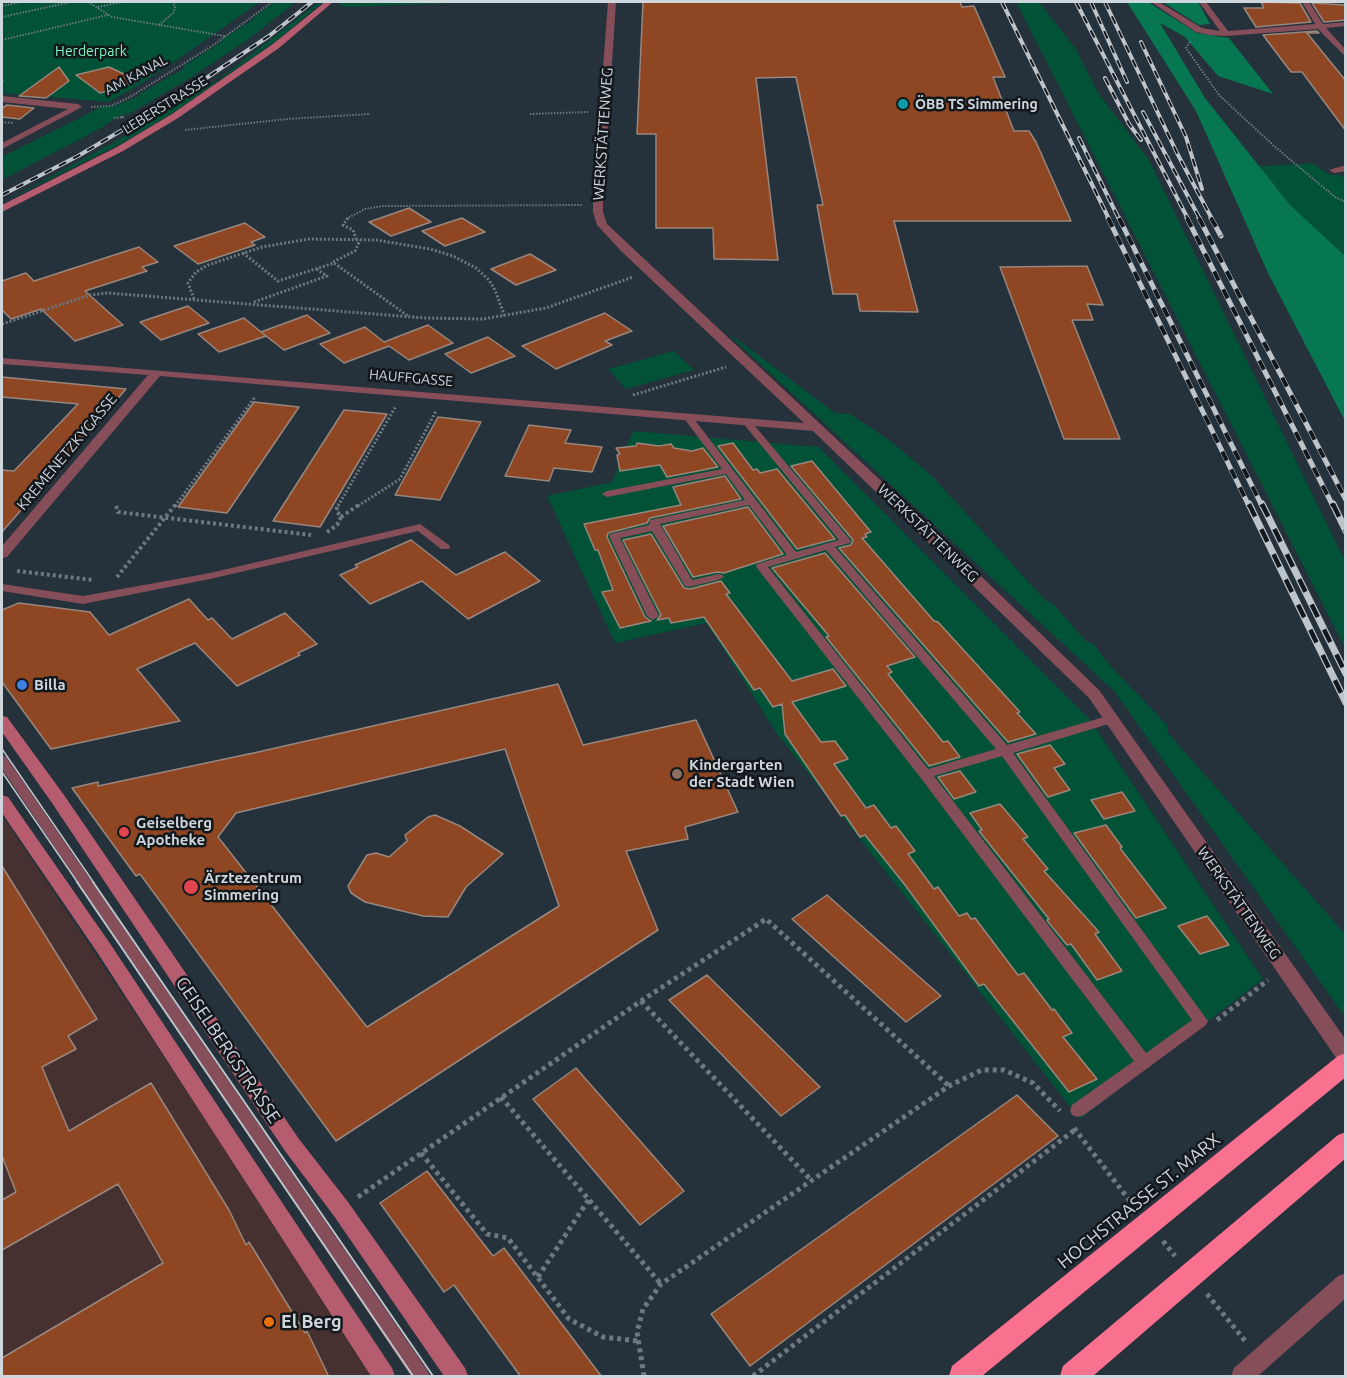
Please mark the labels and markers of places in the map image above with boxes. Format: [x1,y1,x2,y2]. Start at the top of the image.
place label: ÖBB TS Simmering [915,96,1038,112]
marker: ÖBB TS Simmering [896,97,910,111]
place label: Billa [34,676,66,694]
marker: Billa [15,678,29,692]
place label: Kindergarten der Stadt Wien [689,756,795,791]
marker: Kindergarten der Stadt Wien [670,767,684,781]
place label: Geiselberg Apotheke [136,814,212,849]
marker: Geiselberg Apotheke [117,825,131,839]
place label: Ärztezentrum Simmering [204,869,302,904]
marker: Ärztezentrum Simmering [182,878,200,896]
place label: El Berg [281,1311,342,1333]
marker: El Berg [262,1315,276,1329]

